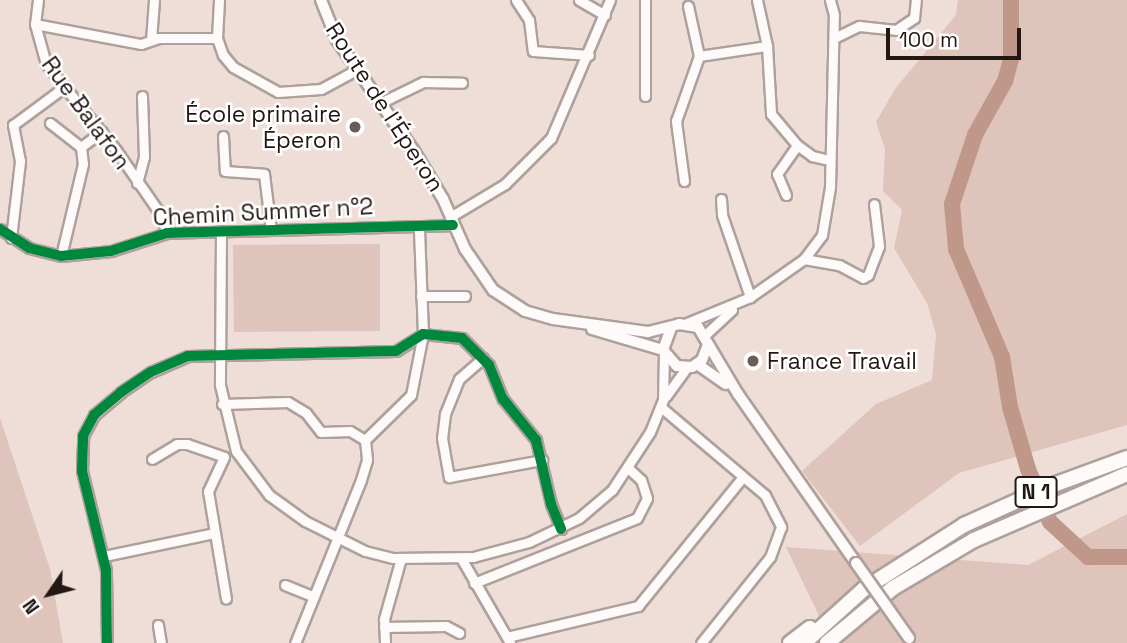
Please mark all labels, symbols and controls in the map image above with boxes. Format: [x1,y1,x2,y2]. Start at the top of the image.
scale bar [889,14,1024,58]
street label: Route de l'Éperon [320,17,450,197]
text: 100 m [899,26,958,53]
street label: Rue Balafon [36,51,136,175]
place label: École primaire Éperon [185,100,341,154]
marker: École primaire Éperon [347,119,363,135]
street label: Chemin Summer n°2 [152,192,374,232]
place label: France Travail [767,347,918,375]
marker: France Travail [745,353,761,369]
road number: N 1 [1013,475,1059,510]
north arrow [14,559,84,629]
text: N [18,594,45,619]

